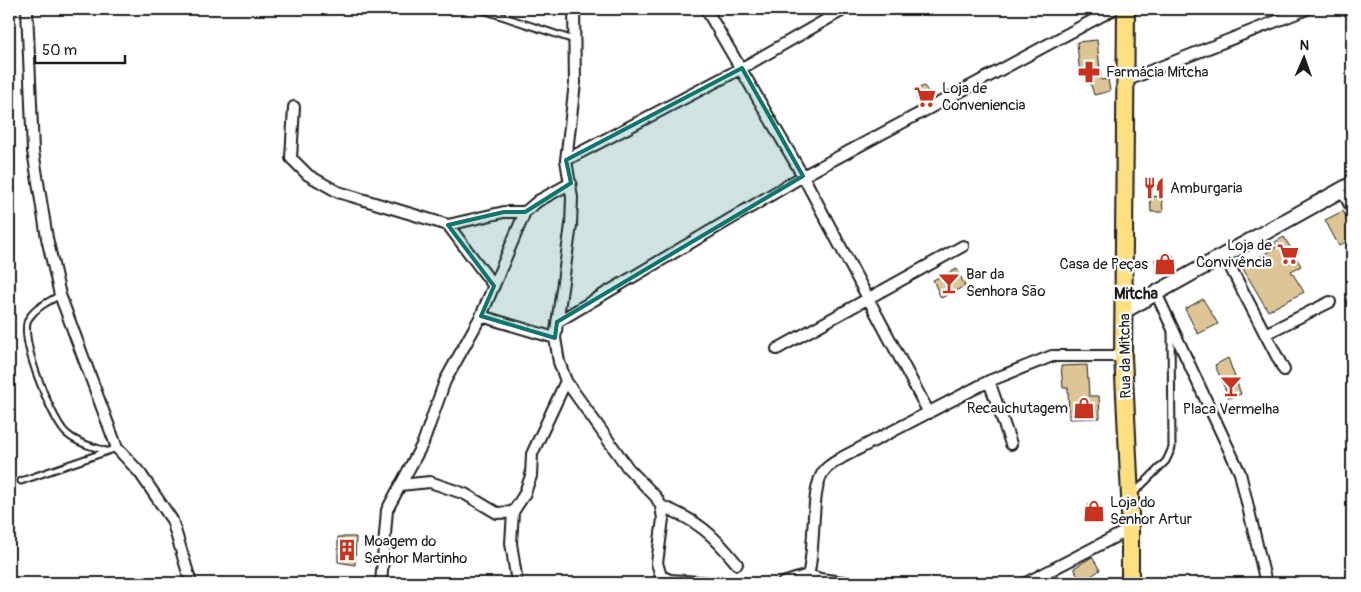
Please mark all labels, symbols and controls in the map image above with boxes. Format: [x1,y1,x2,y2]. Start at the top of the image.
scale bar [35,32,125,64]
north arrow [1278,32,1328,82]
text: N [1299,37,1309,54]
text: 50 m [42,41,77,60]
pharmacy icon: Farmácia Mitcha [1076,59,1102,85]
place label: Farmácia Mitcha [1106,63,1208,82]
place label: Loja de Conveniencia [942,79,1026,115]
supermarket icon: Loja de Conveniencia [912,84,938,110]
restaurant icon: Amburgaria [1141,175,1167,201]
place label: Amburgaria [1170,179,1243,198]
place label: Loja de Convivência [1196,236,1273,272]
supermarket icon: Loja de Convivência [1275,241,1301,267]
shop icon: Casa de Peças [1152,251,1178,277]
place label: Casa de Peças [1060,255,1148,274]
place label: Bar da Senhora São [966,265,1046,301]
bar icon: Bar da Senhora São [936,270,962,296]
district label: Mitcha [1114,284,1159,304]
street label: Rua da Mitcha [1115,313,1136,399]
bar icon: Placa Vermelha [1218,373,1244,399]
shop icon: Recauchutagem [1071,395,1097,421]
place label: Recauchutagem [967,399,1068,418]
place label: Placa Vermelha [1183,400,1279,419]
place label: Loja do Senhor Artur [1110,493,1193,529]
shop icon: Loja do Senhor Artur [1081,498,1107,524]
place label: Moagem do Senhor Martinho [364,532,467,568]
building icon: Moagem do Senhor Martinho [334,537,360,563]

